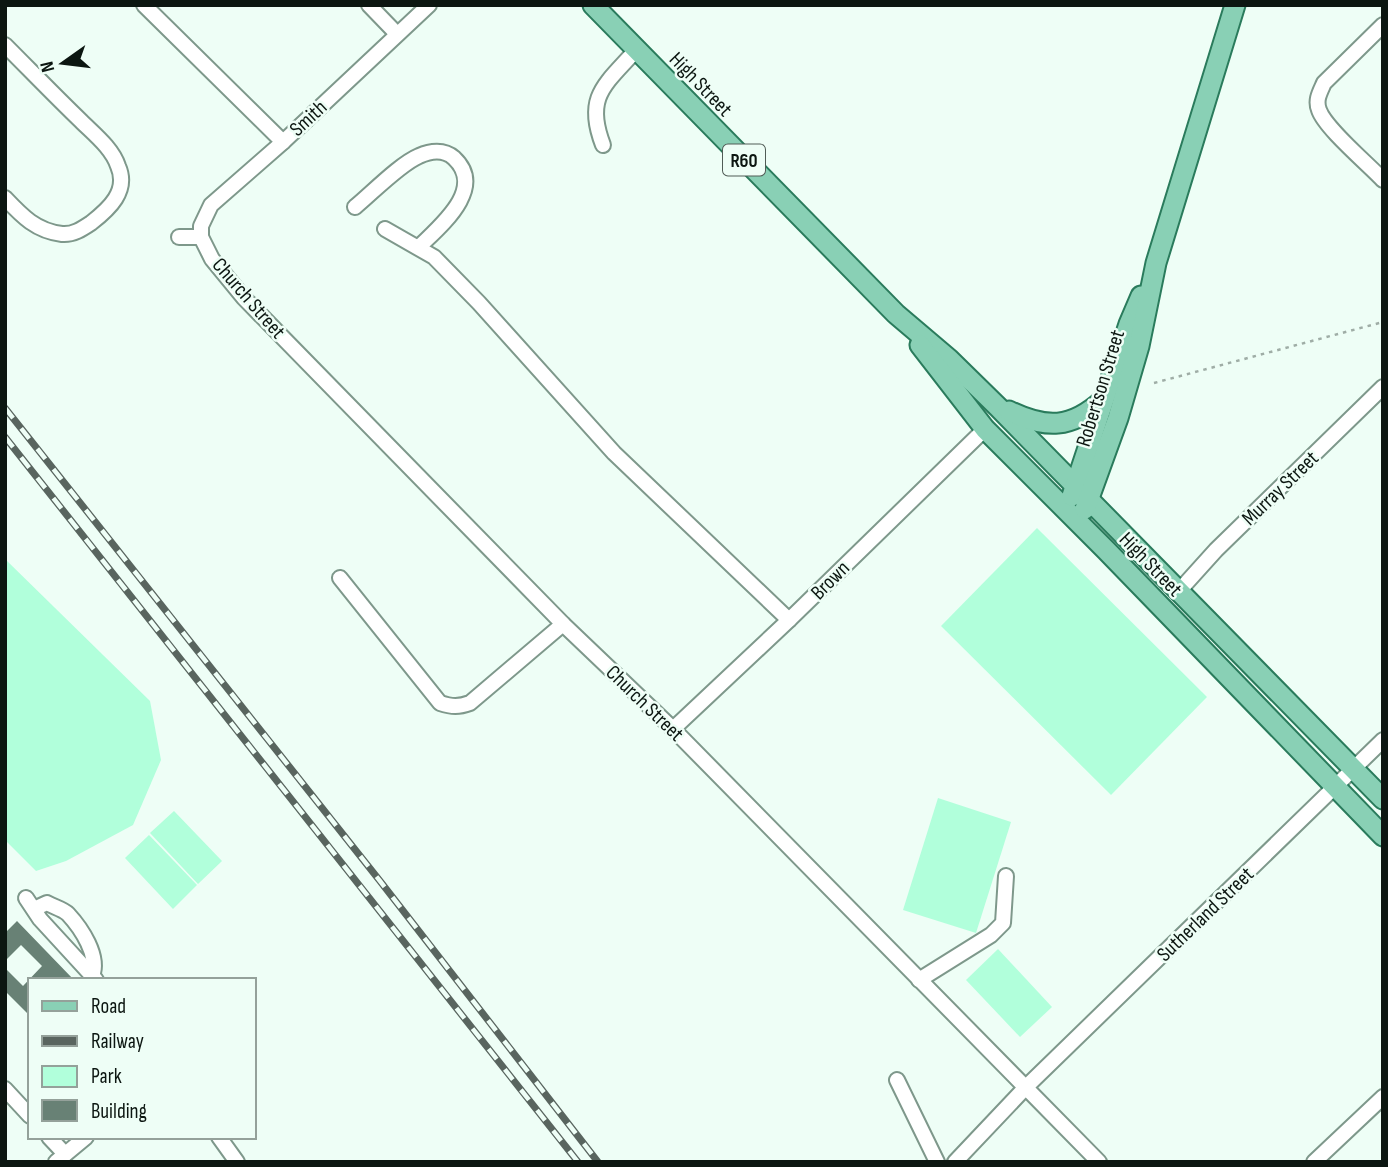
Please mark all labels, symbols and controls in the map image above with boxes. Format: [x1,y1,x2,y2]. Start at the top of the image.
north arrow [28,28,98,98]
street label: High Street [664,47,737,122]
text: N [36,59,60,74]
street label: Smith [285,95,332,142]
road number: R60 [723,144,765,176]
street label: Church Street [207,253,290,344]
street label: Robertson Street [1071,327,1130,450]
street label: Murray Street [1237,446,1324,531]
street label: High Street [1114,527,1187,602]
street label: Brown [806,556,855,605]
street label: Church Street [600,660,689,747]
street label: Sutherland Street [1152,862,1259,967]
legend [28,978,256,1139]
text: Road [91,994,126,1019]
text: Railway [91,1029,144,1054]
text: Park [91,1064,122,1089]
text: Building [91,1099,147,1124]

